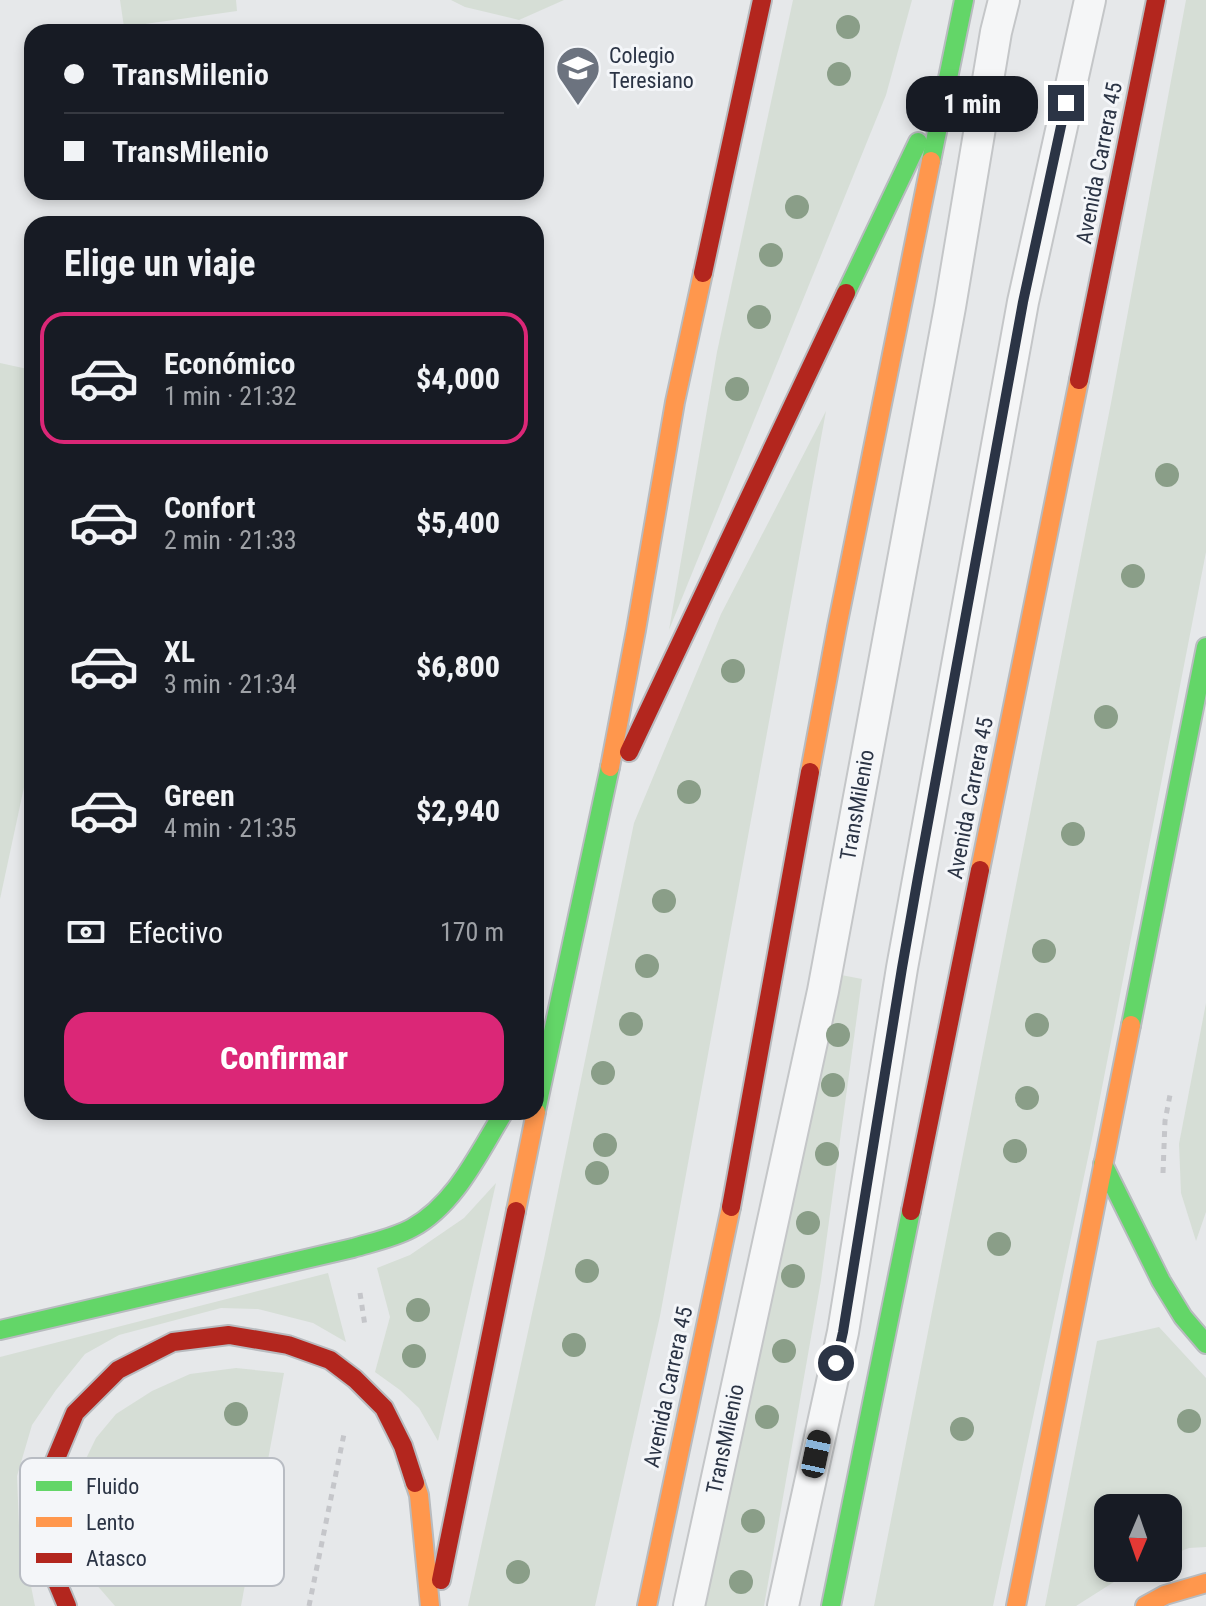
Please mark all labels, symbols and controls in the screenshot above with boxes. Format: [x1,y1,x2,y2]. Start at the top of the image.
place label: Colegio Teresiano [609,43,694,93]
school or university icon: Colegio Teresiano [554,44,602,107]
text: TransMilenio [112,57,269,92]
callout: 1 min [906,75,1038,131]
street label: Avenida Carrera 45 [1071,80,1127,246]
route end [1048,85,1084,121]
text: 1 min [943,89,1001,119]
text: TransMilenio [112,134,269,169]
text: Elige un viaje [64,243,255,285]
icon: car [68,342,140,414]
text: Económico [164,346,295,381]
text: $4,000 [416,361,500,396]
text: 1 min · 21:32 [164,381,297,411]
icon: car [68,486,140,558]
text: Confort [164,490,255,525]
text: $5,400 [416,505,500,540]
text: 2 min · 21:33 [164,525,297,555]
icon: car [68,630,140,702]
text: XL [164,634,195,669]
text: $6,800 [416,649,500,684]
text: 3 min · 21:34 [164,669,297,699]
street label: Avenida Carrera 45 [942,715,998,881]
street label: TransMilenio [835,748,879,862]
icon: car [68,774,140,846]
text: Green [164,778,235,813]
text: $2,940 [416,793,500,828]
text: 4 min · 21:35 [164,813,297,843]
icon: cash [64,910,108,954]
text: Efectivo [128,915,223,950]
text: 170 m [440,917,504,947]
button: Confirmar [64,1012,504,1104]
street label: Avenida Carrera 45 [639,1304,697,1470]
route start [818,1345,854,1381]
street label: TransMilenio [701,1382,749,1496]
car [799,1428,833,1480]
legend [20,1458,284,1586]
text: Fluido [86,1474,139,1499]
north arrow [1094,1494,1182,1582]
map controls [1094,1494,1182,1582]
text: Lento [86,1510,135,1535]
text: Atasco [86,1546,147,1571]

